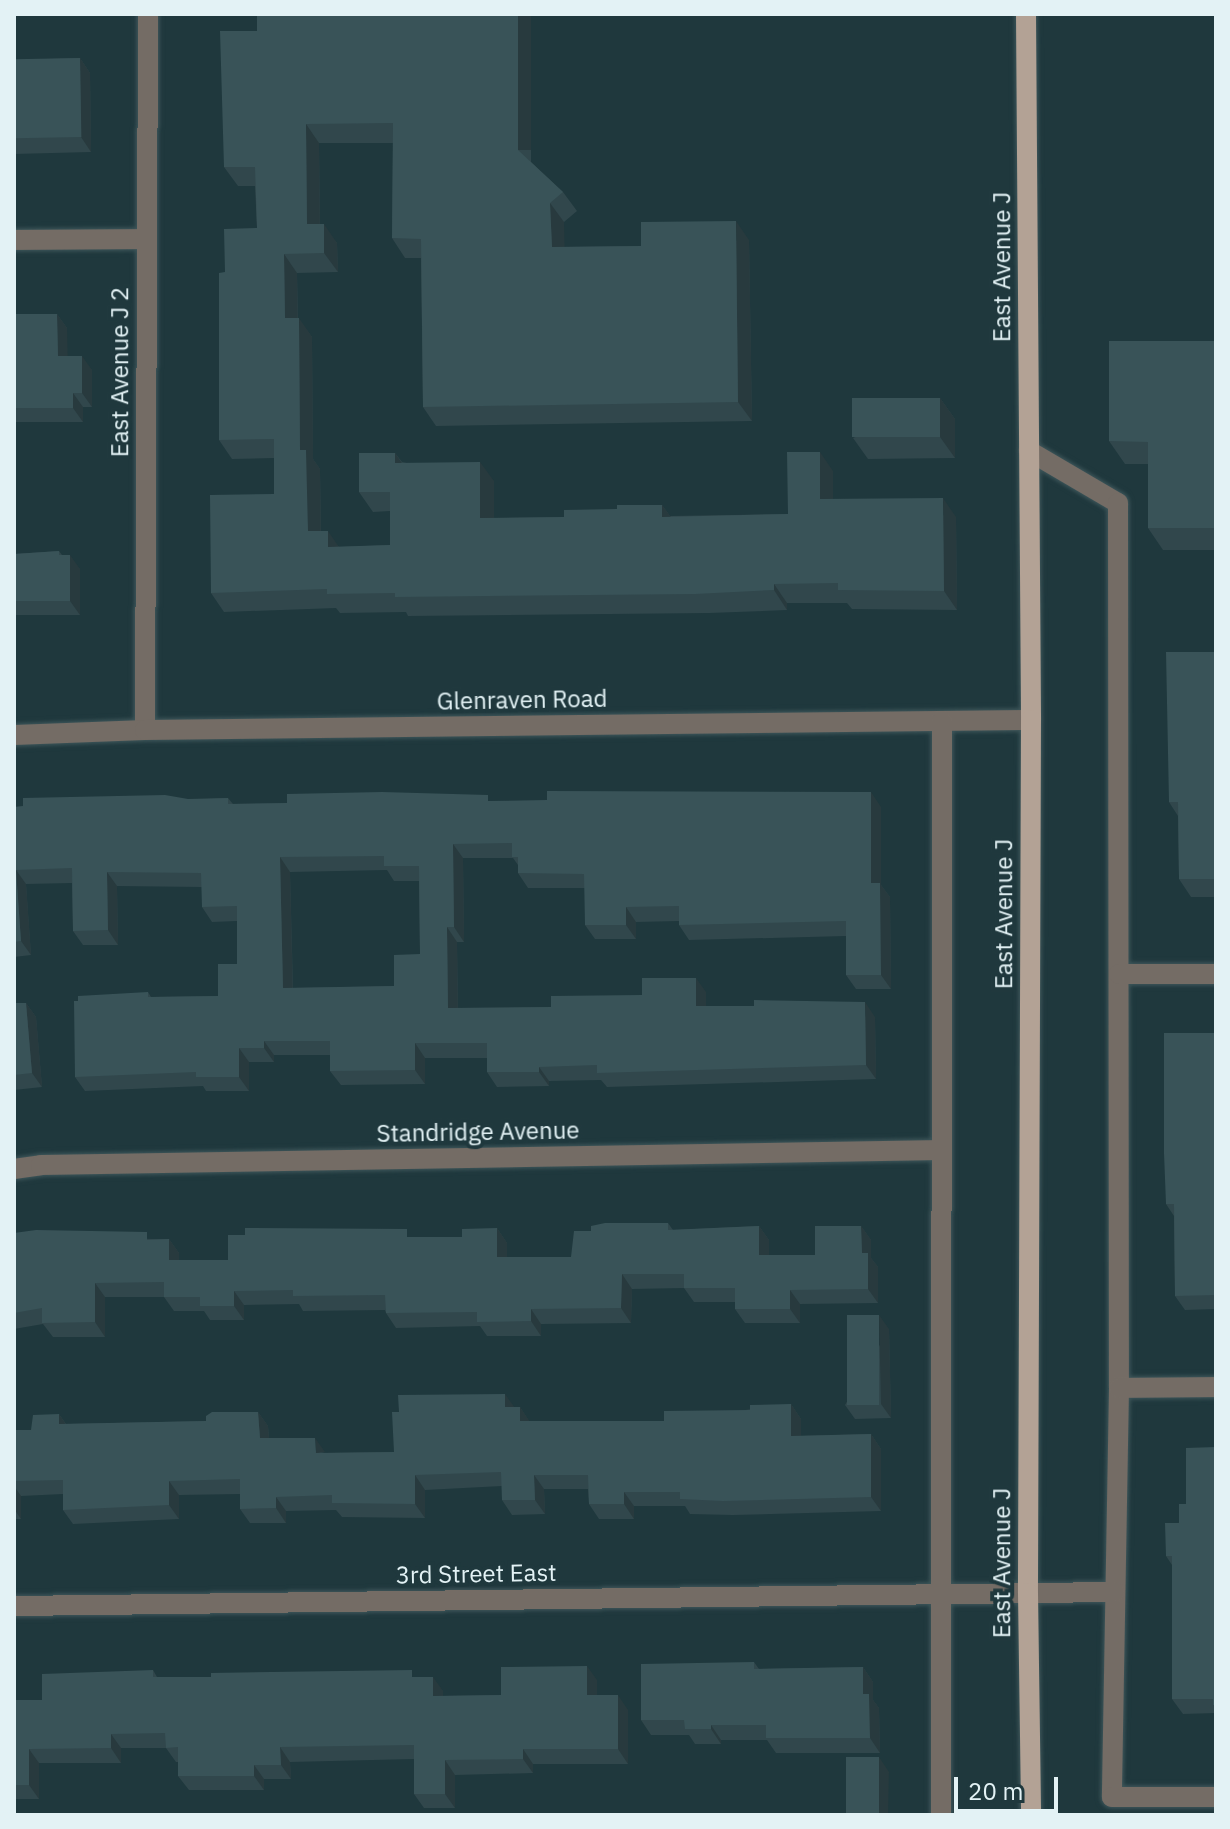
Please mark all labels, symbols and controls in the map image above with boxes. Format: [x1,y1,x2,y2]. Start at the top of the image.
street label: East Avenue J [988,192,1016,342]
street label: East Avenue J 2 [106,287,134,457]
street label: Glenraven Road [436,684,608,716]
street label: East Avenue J [990,839,1018,989]
street label: Standridge Avenue [376,1116,580,1148]
street label: East Avenue J [988,1488,1016,1638]
street label: 3rd Street East [395,1558,557,1590]
scale bar [958,1761,1062,1811]
text: 20 m [968,1775,1023,1807]

